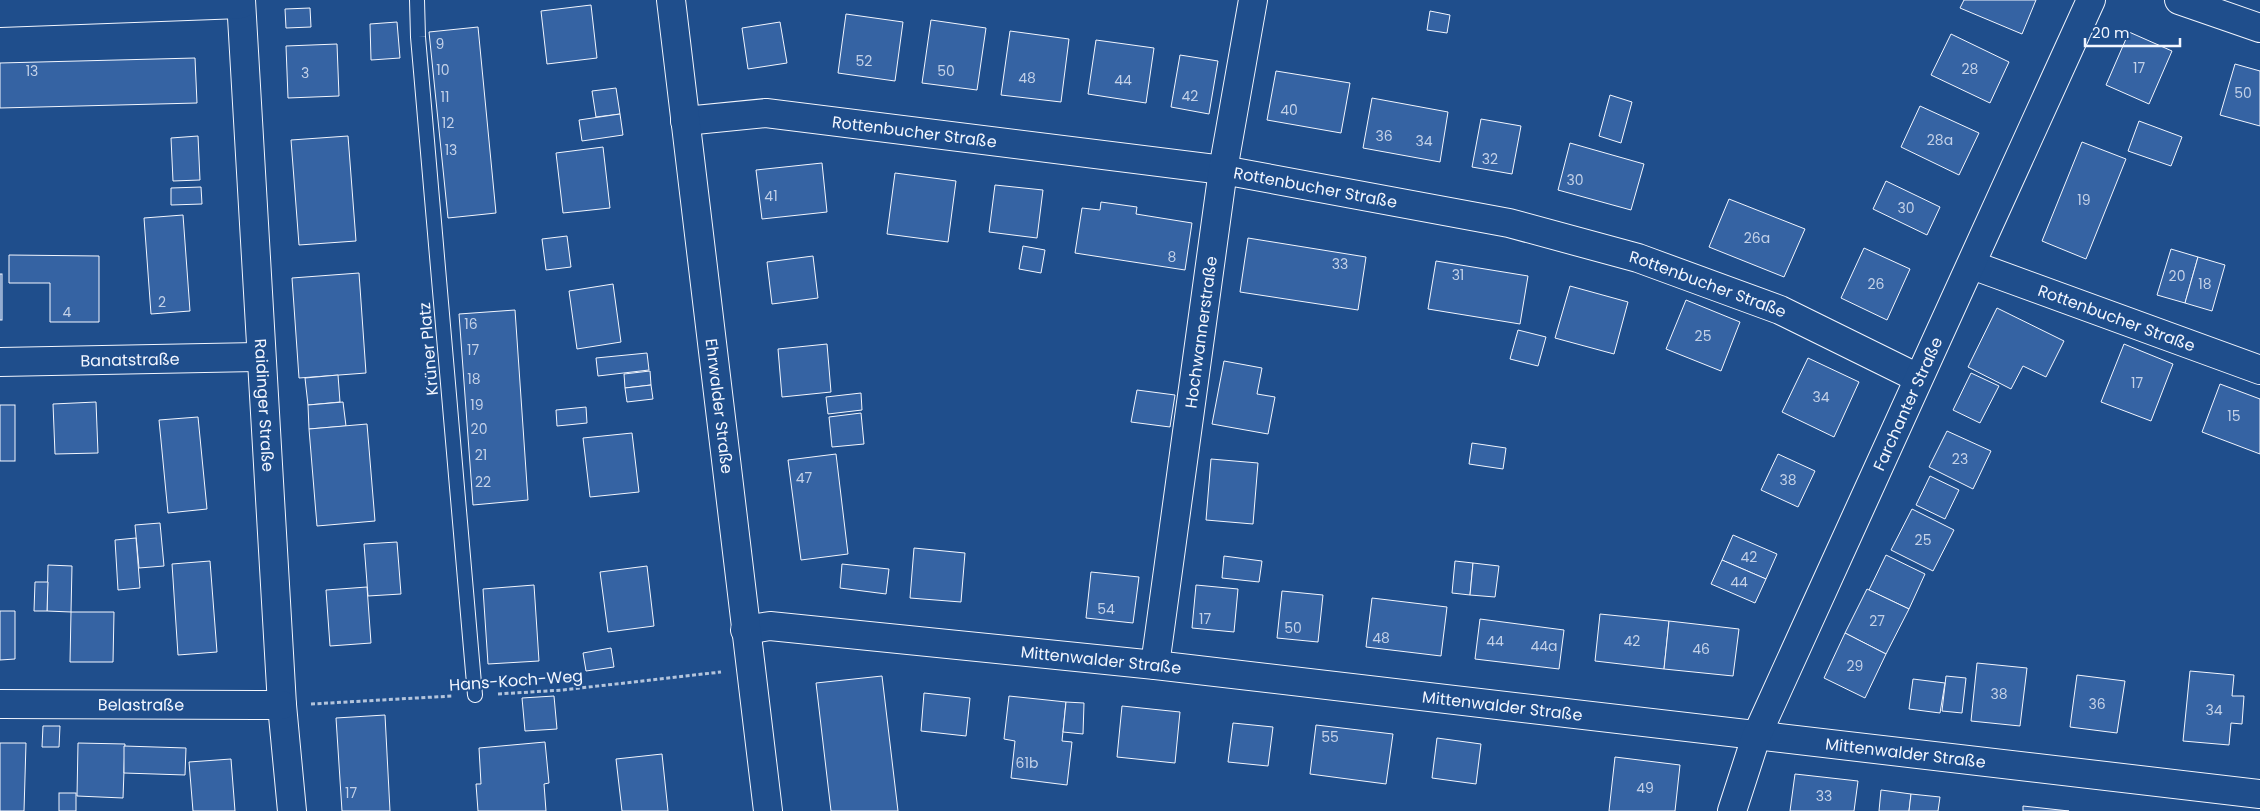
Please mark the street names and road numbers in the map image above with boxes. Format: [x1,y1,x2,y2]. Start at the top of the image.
street label: Rottenbucher Straße [831,110,998,154]
street label: Rottenbucher Straße [1232,161,1399,214]
street label: Rottenbucher Straße [1627,245,1791,324]
street label: Hochwannerstraße [1179,255,1223,410]
street label: Rottenbucher Straße [2035,279,2198,357]
street label: Krüner Platz [413,301,444,396]
street label: Farchanter Straße [1868,333,1948,474]
street label: Ehrwalder Straße [700,337,739,475]
street label: Raidinger Straße [249,338,279,473]
street label: Banatstraße [80,348,180,372]
street label: Mittenwalder Straße [1020,640,1183,680]
street label: Hans-Koch-Weg [448,664,584,697]
street label: Mittenwalder Straße [1421,685,1584,727]
street label: Belastraße [98,693,184,717]
street label: Mittenwalder Straße [1824,732,1987,774]

